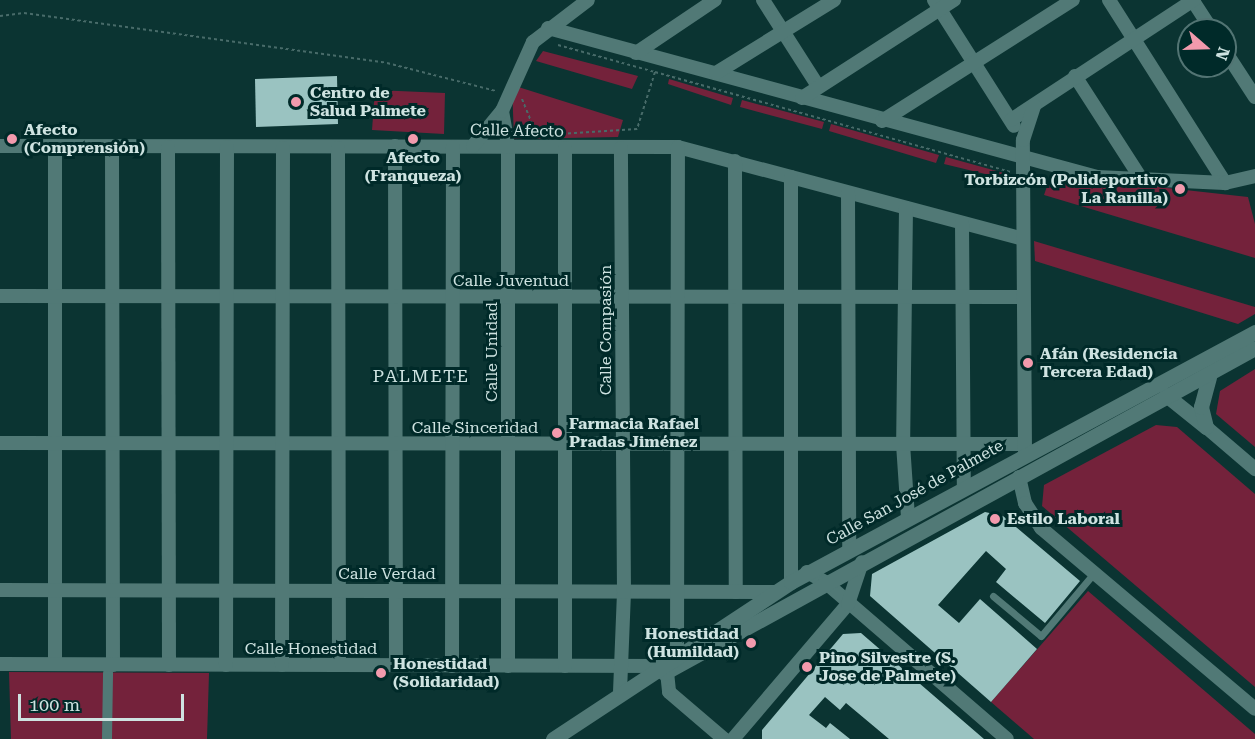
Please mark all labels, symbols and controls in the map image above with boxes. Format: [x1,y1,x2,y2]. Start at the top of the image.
north arrow [1177,18,1237,78]
text: N [1211,45,1234,63]
place label: Centro de Salud Palmete [310,83,426,121]
marker: Centro de Salud Palmete [287,93,305,111]
place label: Afecto (Comprensión) [24,120,145,158]
street label: Calle Afecto [470,121,564,141]
marker: Afecto (Comprensión) [5,132,19,146]
marker: Afecto (Franqueza) [406,132,420,146]
place label: Afecto (Franqueza) [365,148,461,186]
place label: Torbizcón (Polideportivo La Ranilla) [964,170,1168,208]
marker: Torbizcón (Polideportivo La Ranilla) [1173,182,1187,196]
street label: Calle Compasión [596,265,616,395]
street label: Calle Juventud [453,271,569,291]
street label: Calle Unidad [482,302,502,402]
place label: Afán (Residencia Tercera Edad) [1040,344,1177,382]
marker: Afán (Residencia Tercera Edad) [1021,356,1035,370]
district label: PALMETE [372,365,470,387]
place label: Farmacia Rafael Pradas Jiménez [569,414,699,452]
street label: Calle Sinceridad [412,418,538,438]
marker: Farmacia Rafael Pradas Jiménez [550,426,564,440]
street label: Calle San José de Palmete [823,436,1007,550]
place label: Estilo Laboral [1007,509,1120,529]
marker: Estilo Laboral [988,512,1002,526]
street label: Calle Verdad [338,564,436,584]
place label: Honestidad (Humildad) [645,624,739,662]
marker: Honestidad (Humildad) [744,636,758,650]
street label: Calle Honestidad [245,639,377,659]
place label: Pino Silvestre (S. Jose de Palmete) [819,648,956,686]
place label: Honestidad (Solidaridad) [393,654,499,692]
marker: Pino Silvestre (S. Jose de Palmete) [800,660,814,674]
marker: Honestidad (Solidaridad) [374,666,388,680]
scale bar [21,682,188,720]
text: 100 m [29,694,80,715]

